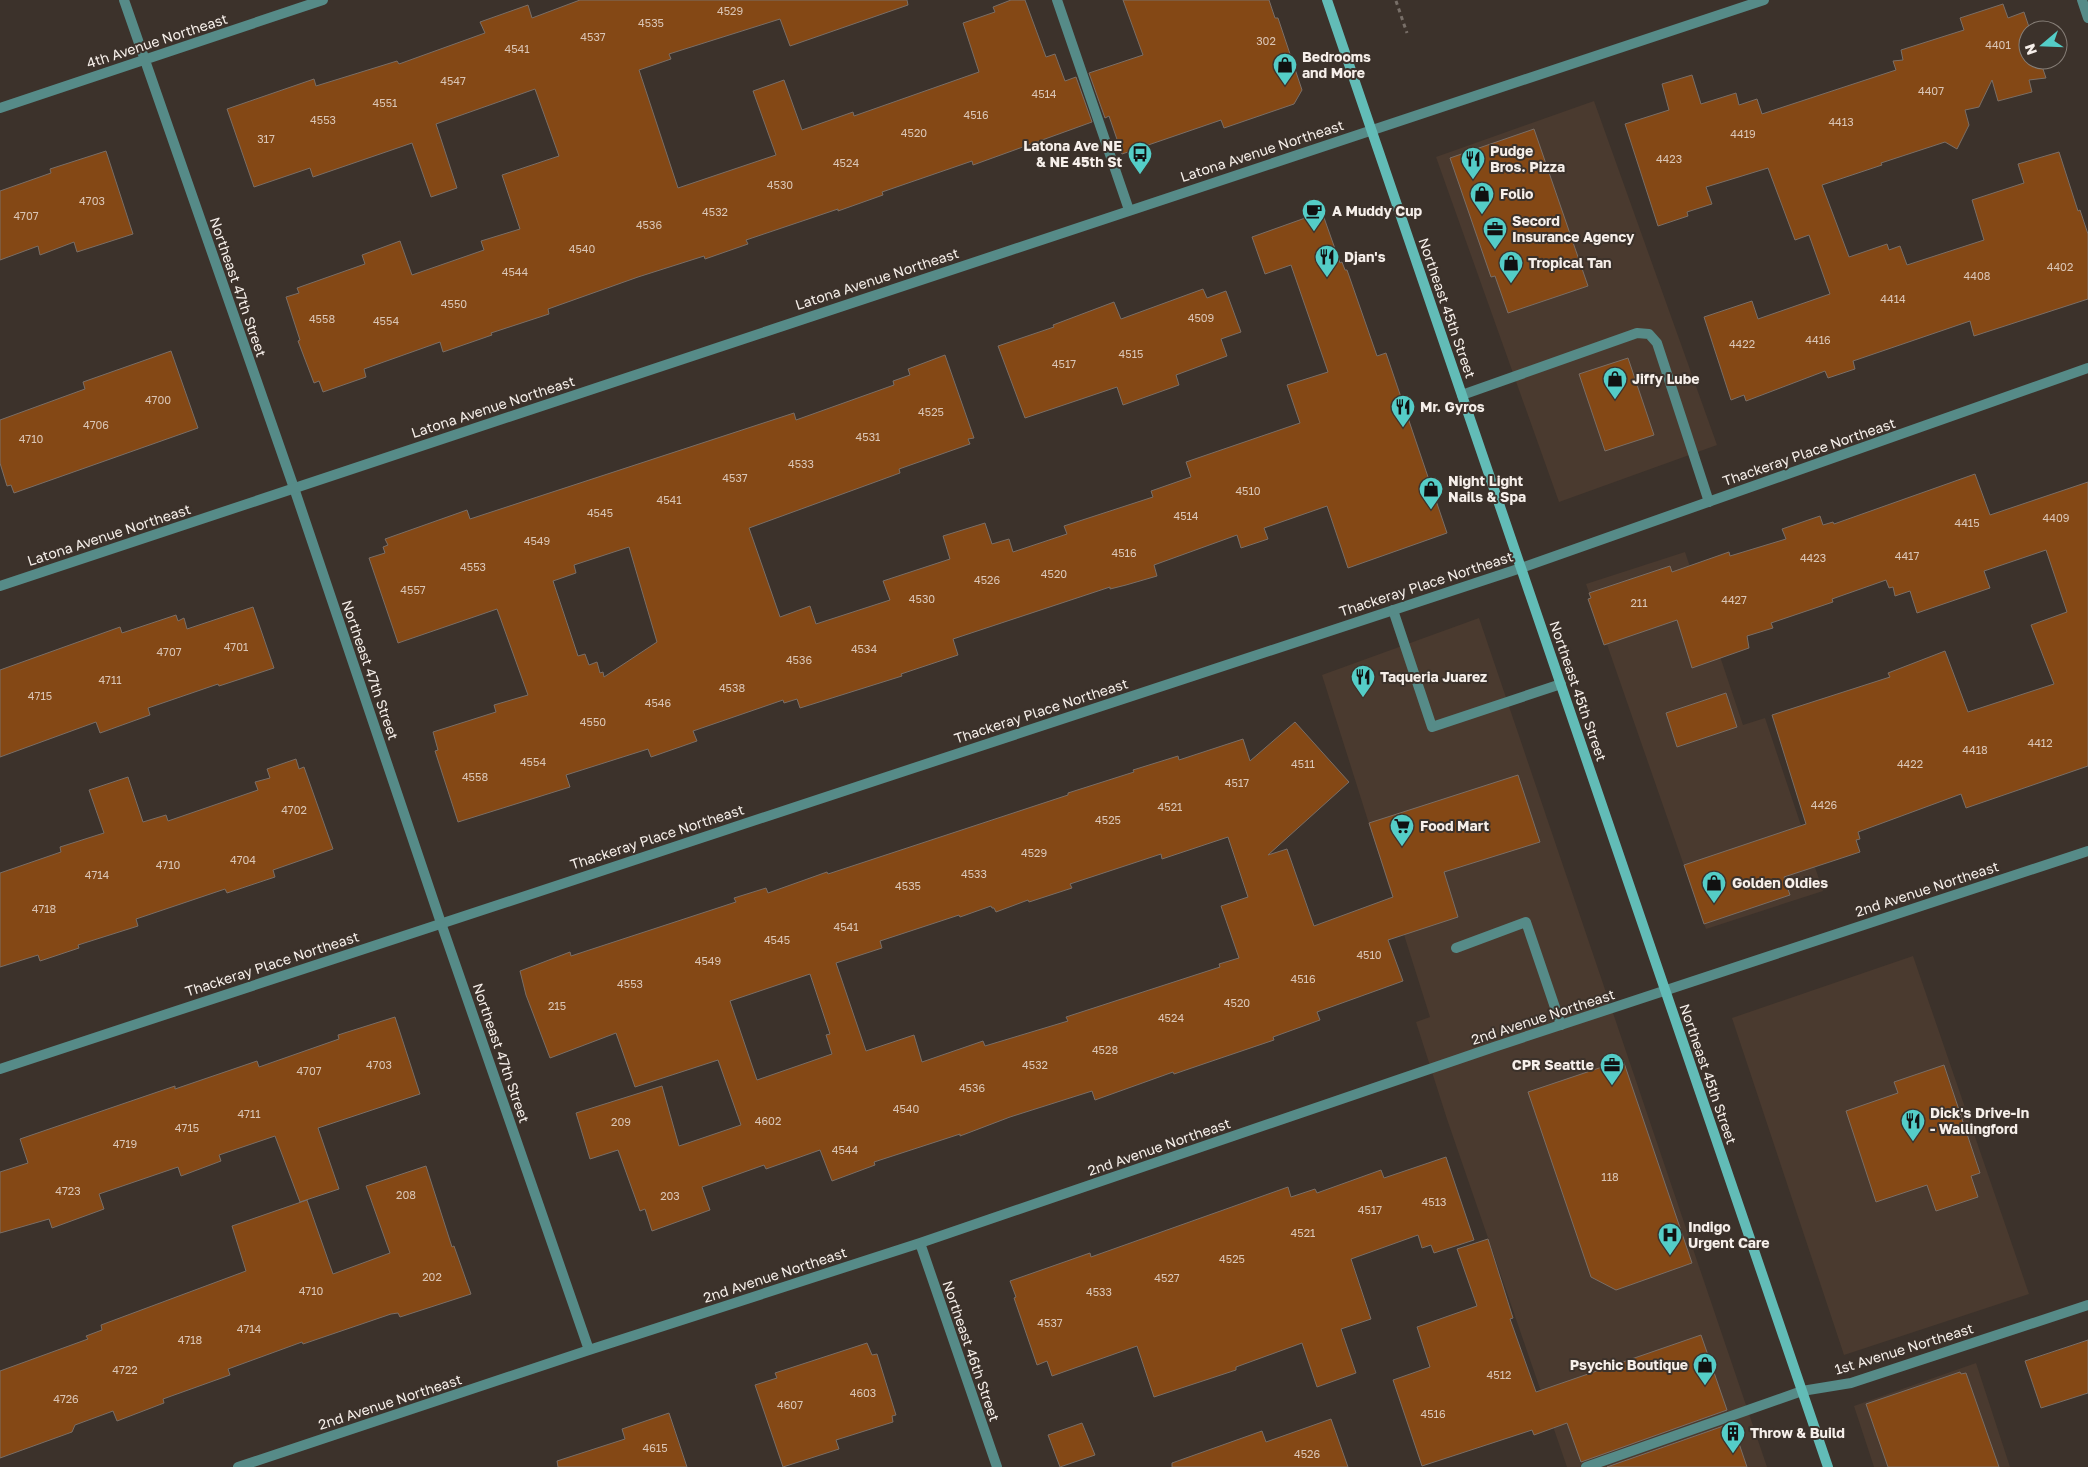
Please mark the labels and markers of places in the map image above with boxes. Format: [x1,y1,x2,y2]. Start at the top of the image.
place label: Bedrooms and More [1302,48,1371,81]
shop icon: Bedrooms and More [1272,52,1298,86]
place label: Latona Ave NE & NE 45th St [1023,137,1122,170]
bus stop icon: Latona Ave NE & NE 45th St [1127,141,1153,175]
place label: Pudge Bros. Pizza [1490,142,1565,175]
restaurant icon: Pudge Bros. Pizza [1460,146,1486,180]
shop icon: Folio [1469,181,1495,215]
place label: Folio [1500,185,1534,202]
cafe icon: A Muddy Cup [1301,198,1327,232]
place label: A Muddy Cup [1332,202,1423,219]
place label: Secord Insurance Agency [1512,212,1635,245]
office icon: Secord Insurance Agency [1482,216,1508,250]
restaurant icon: Djan's [1314,244,1340,278]
place label: Djan's [1344,248,1386,265]
shop icon: Tropical Tan [1498,250,1524,284]
place label: Tropical Tan [1528,254,1612,271]
shop icon: Jiffy Lube [1602,366,1628,400]
place label: Jiffy Lube [1632,370,1700,387]
restaurant icon: Mr. Gyros [1390,394,1416,428]
place label: Mr. Gyros [1420,398,1485,415]
place label: Night Light Nails & Spa [1448,472,1526,505]
shop icon: Night Light Nails & Spa [1418,476,1444,510]
restaurant icon: Taqueria Juarez [1350,664,1376,698]
place label: Taqueria Juarez [1380,668,1487,685]
supermarket icon: Food Mart [1389,813,1415,847]
place label: Food Mart [1420,817,1489,834]
shop icon: Golden Oldies [1701,870,1727,904]
place label: Golden Oldies [1732,874,1828,891]
office icon: CPR Seattle [1599,1052,1625,1086]
place label: CPR Seattle [1512,1056,1594,1073]
place label: Dick's Drive-In - Wallingford [1930,1104,2029,1137]
restaurant icon: Dick's Drive-In - Wallingford [1900,1108,1926,1142]
place label: Indigo Urgent Care [1688,1218,1769,1251]
hospital icon: Indigo Urgent Care [1657,1222,1683,1256]
shop icon: Psychic Boutique [1692,1352,1718,1386]
place label: Psychic Boutique [1570,1356,1688,1373]
building icon: Throw & Build [1720,1420,1746,1454]
place label: Throw & Build [1750,1424,1845,1441]

